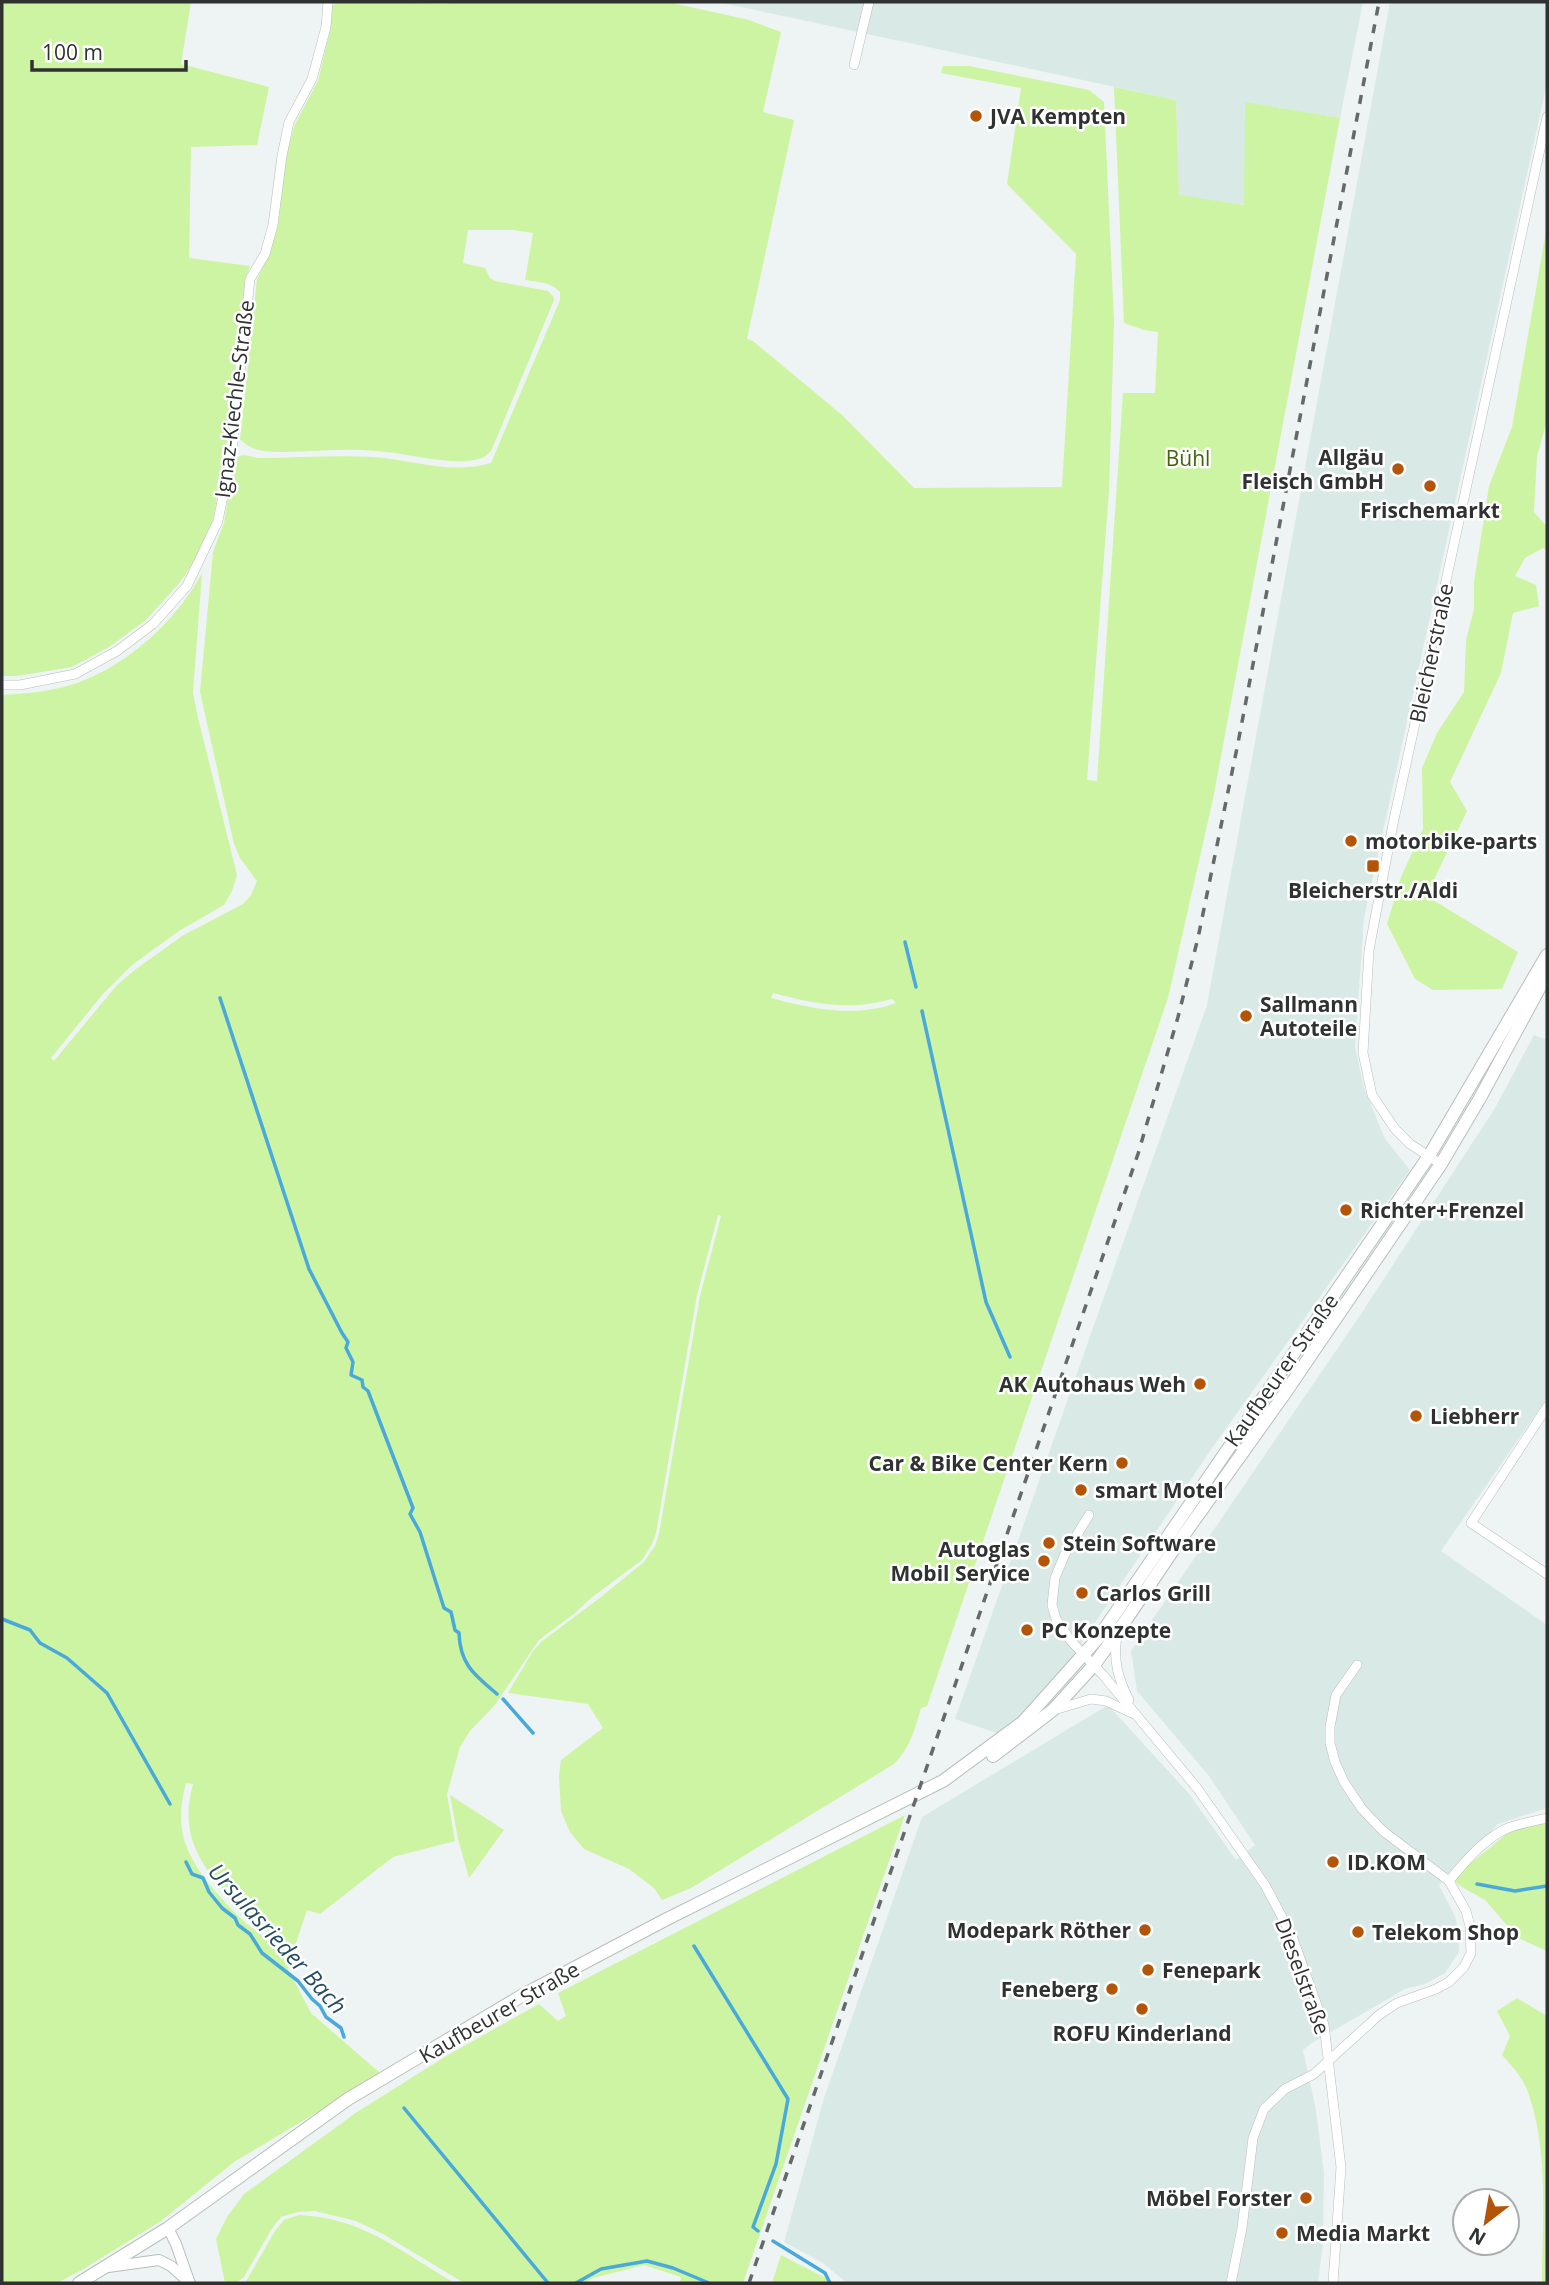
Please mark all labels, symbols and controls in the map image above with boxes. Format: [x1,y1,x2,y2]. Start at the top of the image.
scale bar [32,28,186,72]
text: 100 m [42,38,103,66]
place label: JVA Kempten [988,102,1126,130]
marker: JVA Kempten [968,108,984,124]
street label: Ignaz-Kiechle-Straße [208,298,260,500]
place label: Allgäu Fleisch GmbH [1242,443,1384,495]
park label: Bühl [1166,444,1210,472]
marker: Allgäu Fleisch GmbH [1390,461,1406,477]
marker: Frischemarkt [1422,478,1438,494]
place label: Frischemarkt [1360,496,1500,524]
street label: Bleicherstraße [1403,581,1459,725]
place label: motorbike-parts [1365,827,1537,855]
marker: motorbike-parts [1343,833,1359,849]
marker: Bleicherstr./Aldi [1365,858,1381,874]
place label: Bleicherstr./Aldi [1288,876,1458,904]
place label: Sallmann Autoteile [1260,990,1358,1042]
marker: Sallmann Autoteile [1238,1008,1254,1024]
place label: Richter+Frenzel [1360,1196,1524,1224]
marker: Richter+Frenzel [1338,1202,1354,1218]
street label: Kaufbeurer Straße [1218,1288,1344,1452]
place label: AK Autohaus Weh [999,1370,1186,1398]
marker: AK Autohaus Weh [1192,1376,1208,1392]
place label: Liebherr [1430,1402,1520,1430]
marker: Liebherr [1408,1408,1424,1424]
place label: Car & Bike Center Kern [869,1449,1108,1477]
marker: Car & Bike Center Kern [1114,1455,1130,1471]
place label: smart Motel [1095,1476,1224,1504]
marker: smart Motel [1073,1482,1089,1498]
place label: Stein Software [1063,1529,1216,1557]
place label: Autoglas Mobil Service [891,1535,1030,1587]
marker: Stein Software [1041,1535,1057,1551]
marker: Autoglas Mobil Service [1036,1553,1052,1569]
place label: Carlos Grill [1096,1579,1211,1607]
marker: Carlos Grill [1074,1585,1090,1601]
place label: PC Konzepte [1041,1616,1171,1644]
marker: PC Konzepte [1019,1622,1035,1638]
place label: ID.KOM [1347,1848,1426,1876]
marker: ID.KOM [1325,1854,1341,1870]
water label: Ursulasrieder Bach [201,1855,355,2021]
street label: Dieselstraße [1269,1914,1337,2038]
place label: Modepark Röther [947,1916,1131,1944]
place label: Telekom Shop [1372,1918,1519,1946]
marker: Modepark Röther [1137,1922,1153,1938]
marker: Telekom Shop [1350,1924,1366,1940]
street label: Kaufbeurer Straße [414,1955,584,2069]
place label: Fenepark [1162,1956,1262,1984]
marker: Fenepark [1140,1962,1156,1978]
place label: Feneberg [1001,1975,1098,2003]
marker: Feneberg [1104,1981,1120,1997]
marker: ROFU Kinderland [1134,2001,1150,2017]
place label: ROFU Kinderland [1052,2019,1232,2047]
place label: Möbel Forster [1146,2184,1292,2212]
north arrow [1451,2187,1521,2257]
marker: Möbel Forster [1298,2190,1314,2206]
place label: Media Markt [1296,2219,1430,2247]
text: N [1464,2221,1491,2252]
marker: Media Markt [1274,2225,1290,2241]

